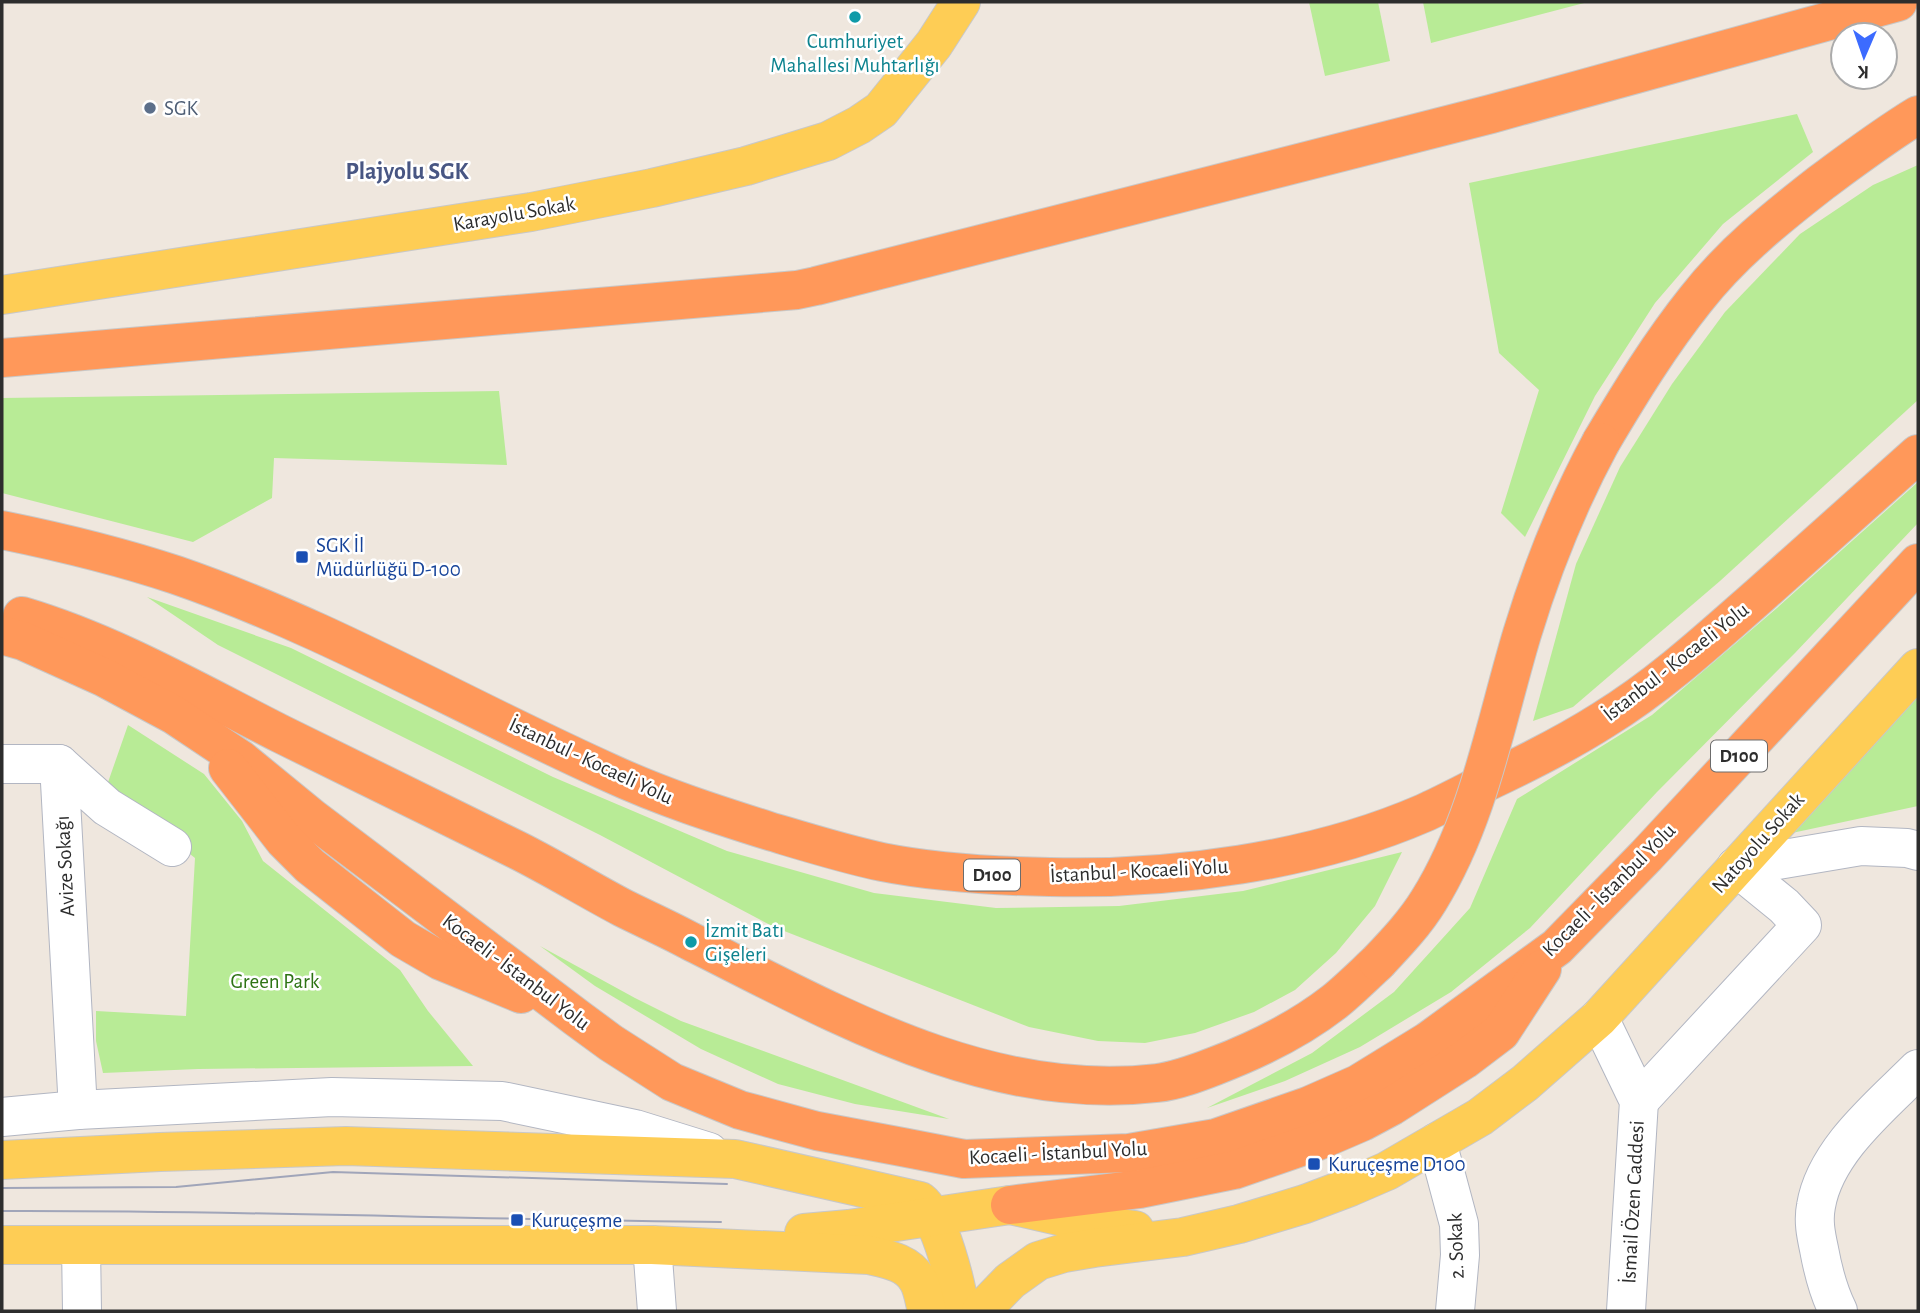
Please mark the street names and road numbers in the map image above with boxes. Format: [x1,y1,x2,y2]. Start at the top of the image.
street label: Karayolu Sokak [451,193,577,235]
street label: İstanbul - Kocaeli Yolu [1599,598,1753,725]
street label: İstanbul - Kocaeli Yolu [506,713,677,808]
road number: D100 [1711,740,1767,772]
street label: Natoyolu Sokak [1708,789,1808,897]
street label: Avize Sokağı [52,815,78,917]
street label: Kocaeli - İstanbul Yolu [1538,819,1680,960]
street label: İstanbul - Kocaeli Yolu [1049,855,1229,886]
road number: D100 [964,860,1020,890]
street label: Kocaeli - İstanbul Yolu [438,909,594,1034]
street label: İsmail Özen Caddesi [1617,1120,1648,1284]
street label: Kocaeli - İstanbul Yolu [968,1137,1148,1168]
street label: 2. Sokak [1444,1212,1468,1279]

